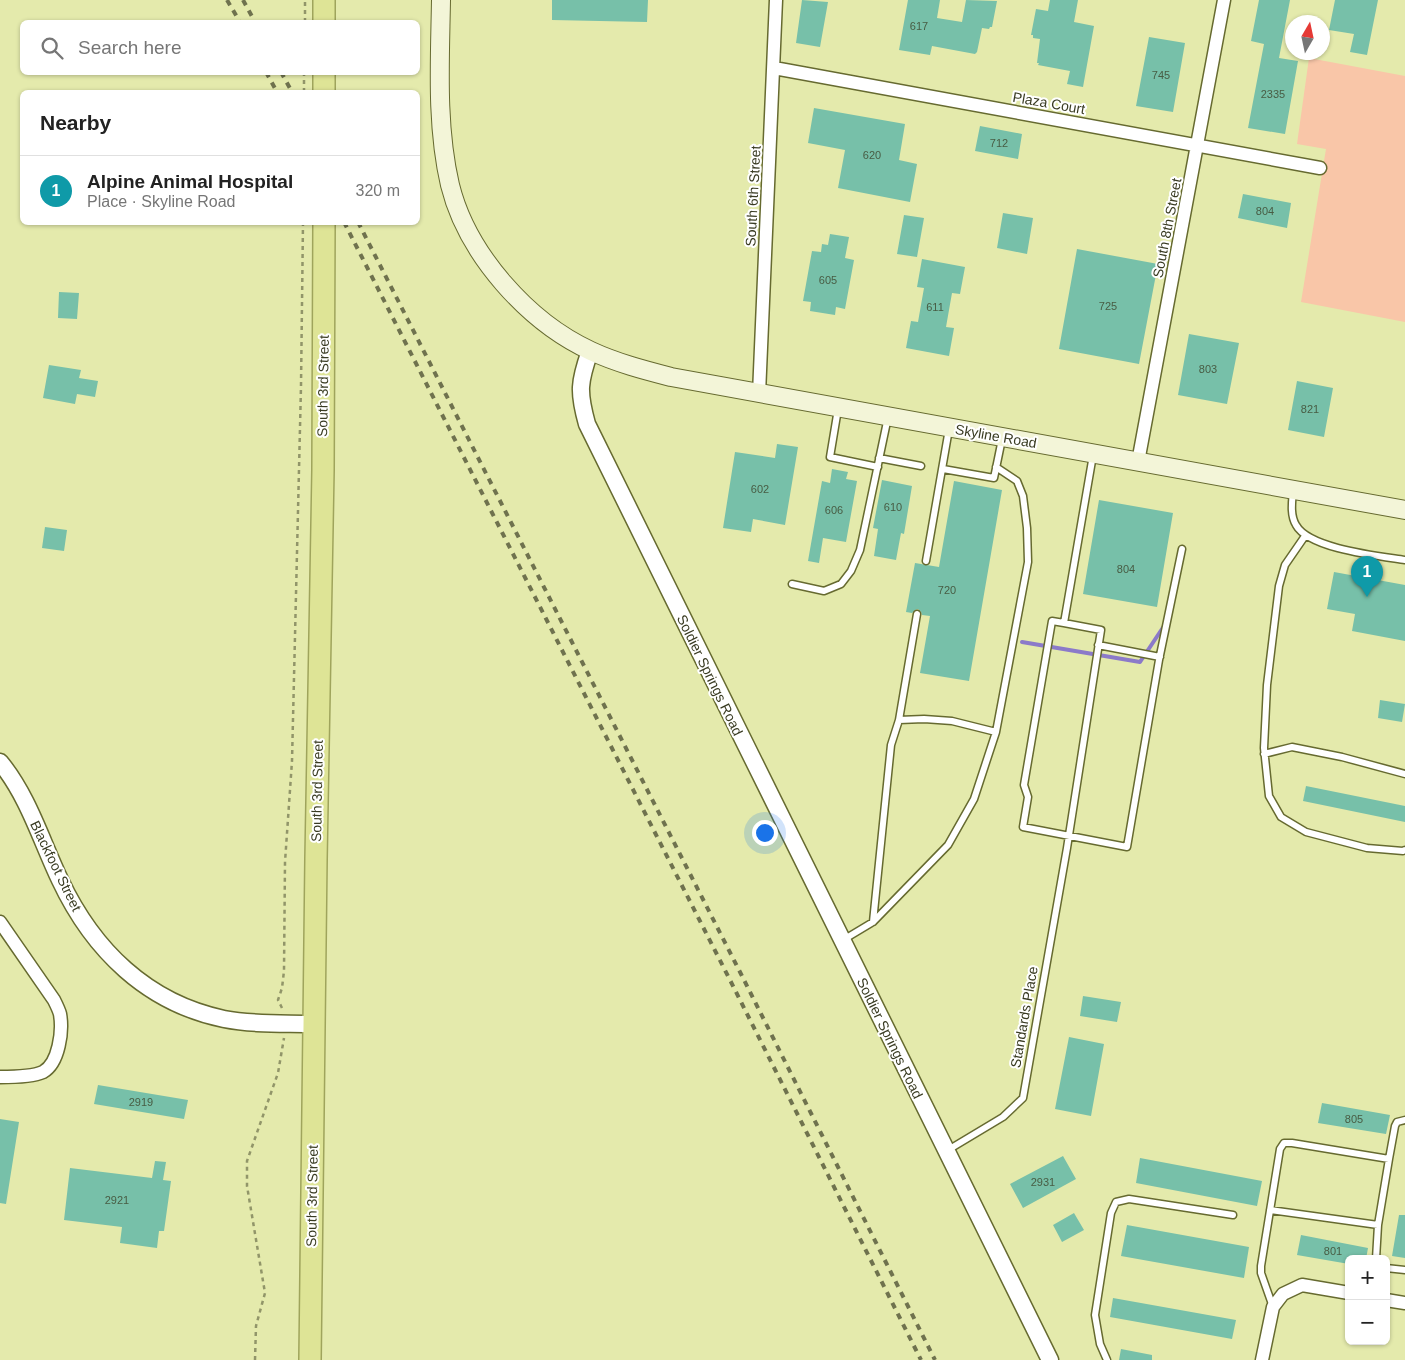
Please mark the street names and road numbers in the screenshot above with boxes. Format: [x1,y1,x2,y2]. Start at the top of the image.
street label: Plaza Court [1012,89,1087,117]
street label: South 6th Street [742,145,764,247]
street label: South 8th Street [1149,177,1185,279]
street label: South 3rd Street [314,335,332,437]
street label: Skyline Road [954,421,1038,451]
street label: Soldier Springs Road [674,612,746,738]
street label: South 3rd Street [308,740,326,842]
street label: Blackfoot Street [27,818,85,914]
street label: Standards Place [1007,965,1041,1069]
street label: Soldier Springs Road [854,975,926,1101]
street label: South 3rd Street [303,1145,321,1247]

